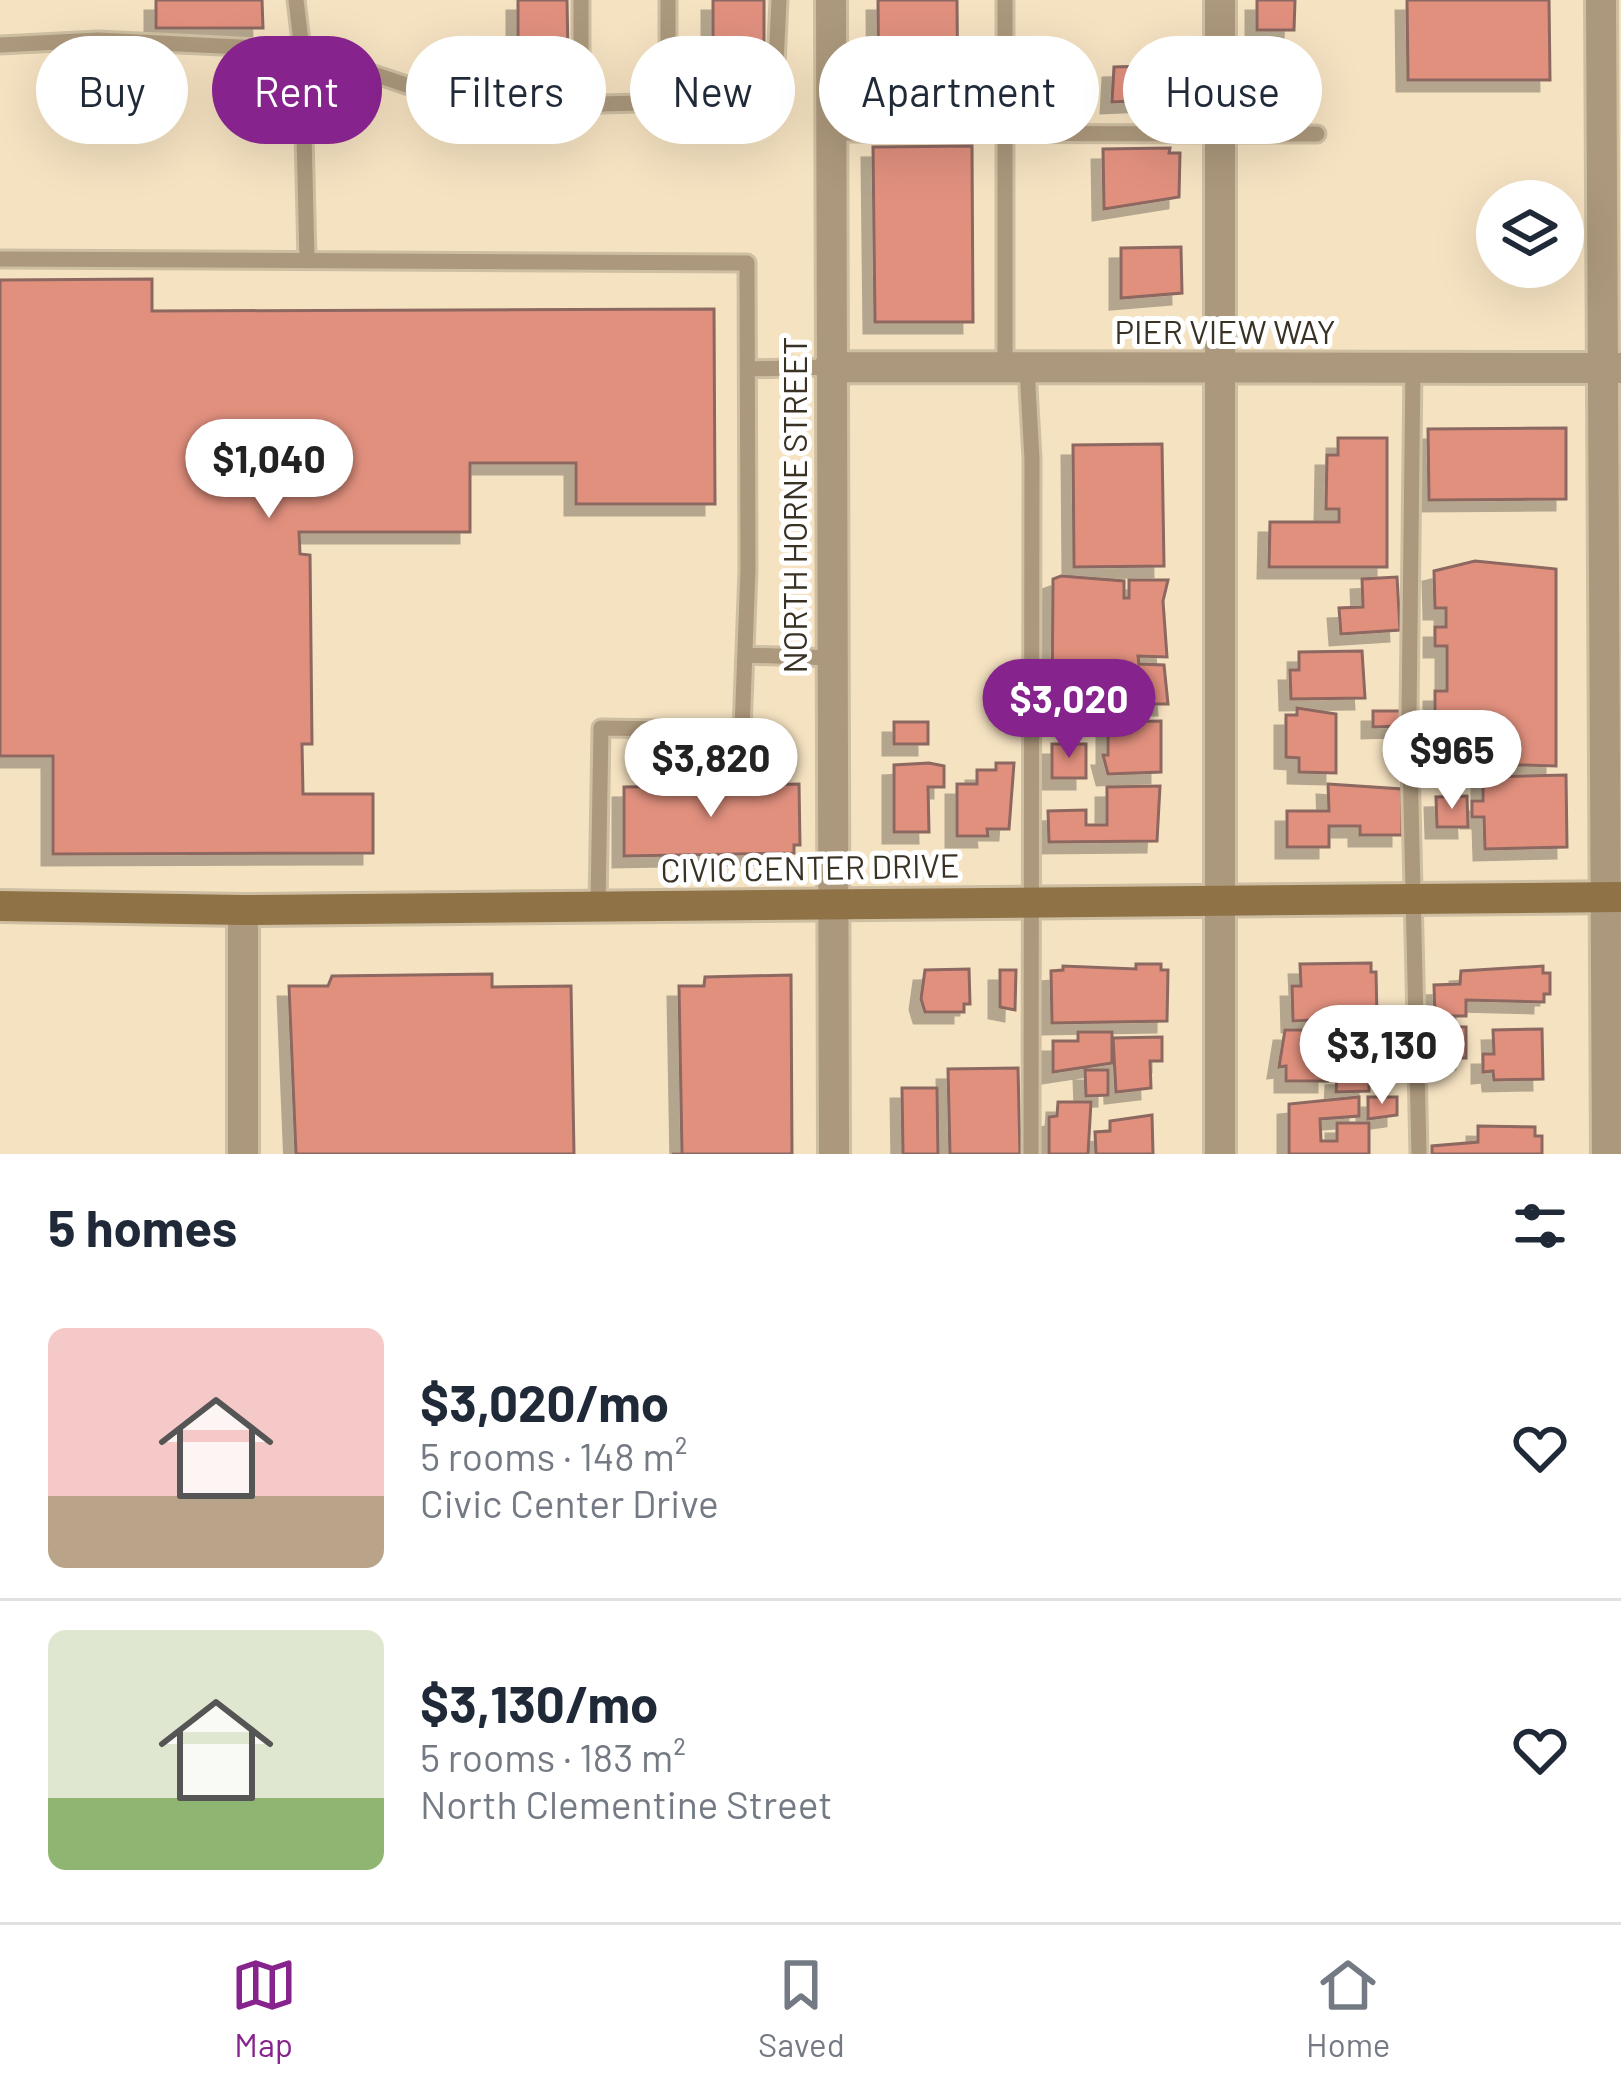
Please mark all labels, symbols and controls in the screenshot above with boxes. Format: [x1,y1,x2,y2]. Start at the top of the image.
chip: Buy [36,36,188,144]
chip: Rent [212,36,382,144]
chip: Filters [406,36,606,144]
chip: New [630,36,795,144]
chip: Apartment [819,36,1099,144]
chip: House [1123,36,1322,144]
map controls [1476,180,1584,288]
button: layers [1476,180,1584,288]
street label: PIER VIEW WAY [1114,311,1336,351]
street label: NORTH HORNE STREET [774,337,814,673]
pin: $1,040 [171,419,367,521]
text: $1,040 [212,434,326,481]
pin: $3,020 [971,659,1167,761]
text: $3,020 [1010,674,1129,721]
pin: $965 [1381,710,1523,812]
pin: $3,820 [613,718,809,820]
text: $965 [1410,725,1494,772]
text: $3,820 [652,733,770,780]
street label: CIVIC CENTER DRIVE [660,844,960,890]
pin: $3,130 [1284,1005,1480,1107]
text: $3,130 [1327,1020,1437,1067]
icon: filters [1507,1193,1573,1259]
text: 5 homes [48,1196,237,1257]
text: $3,020/mo [420,1371,669,1432]
icon: home [144,1376,288,1520]
icon: heart [1507,1415,1573,1481]
text: 5 rooms · 148 m² [420,1432,687,1479]
text: Civic Center Drive [420,1479,719,1526]
text: $3,130/mo [420,1672,658,1733]
icon: home [144,1678,288,1822]
icon: heart [1507,1717,1573,1783]
text: 5 rooms · 183 m² [420,1733,686,1780]
text: North Clementine Street [420,1780,833,1827]
tab: Map [231,1952,297,2064]
tab: Saved [758,1952,845,2064]
tab: Home [1306,1952,1390,2064]

